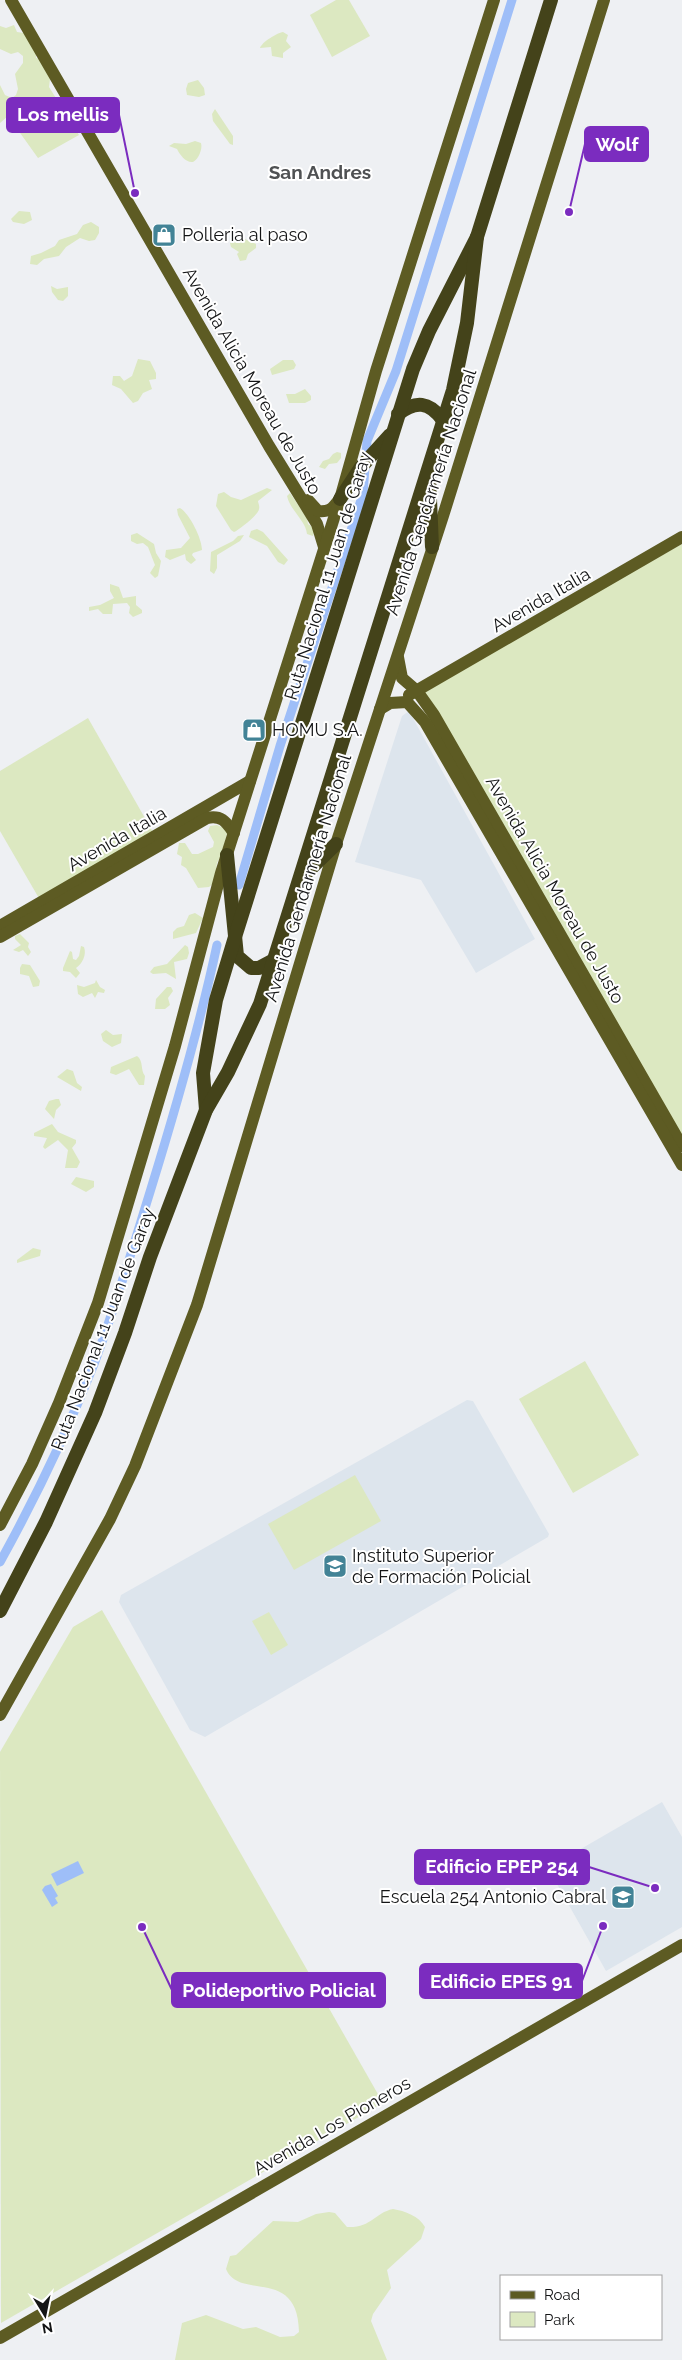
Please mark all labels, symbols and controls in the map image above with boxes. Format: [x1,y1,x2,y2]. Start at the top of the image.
callout: Los mellis [7,98,119,132]
text: Los mellis [17,103,109,125]
callout: Wolf [585,127,648,161]
text: Wolf [595,133,640,155]
district label: San Andres [269,161,371,183]
shop icon: Polleria al paso [151,222,177,248]
place label: Polleria al paso [182,224,308,245]
street label: Avenida Alicia Moreau de Justo [179,264,326,498]
street label: Avenida Gendarmería Nacional [381,366,480,618]
street label: Ruta Nacional 11 Juan de Garay [280,449,375,702]
street label: Avenida Italia [488,563,594,636]
shop icon: HOMU S.A. [241,717,267,743]
place label: HOMU S.A. [272,719,363,740]
street label: Avenida Gendarmería Nacional [260,751,355,1004]
street label: Avenida Alicia Moreau de Justo [482,773,629,1007]
street label: Avenida Italia [64,802,170,875]
street label: Ruta Nacional 11 Juan de Garay [46,1204,159,1453]
place label: Instituto Superior de Formación Policial [352,1545,531,1587]
school or university icon: Instituto Superior de Formación Policial [322,1553,348,1579]
callout: Edificio EPEP 254 [415,1850,589,1884]
text: Edificio EPEP 254 [425,1855,579,1877]
school or university icon: Escuela 254 Antonio Cabral [610,1884,636,1910]
place label: Escuela 254 Antonio Cabral [380,1886,606,1907]
callout: Edificio EPES 91 [420,1964,582,1998]
text: Edificio EPES 91 [430,1970,572,1992]
callout: Polideportivo Policial [172,1973,385,2007]
text: Polideportivo Policial [182,1979,377,2001]
street label: Avenida Los Pioneros [249,2072,414,2179]
legend [500,2275,662,2340]
text: Road [544,2286,580,2304]
north arrow [20,2290,70,2340]
text: Park [544,2311,575,2329]
text: N [41,2319,54,2337]

